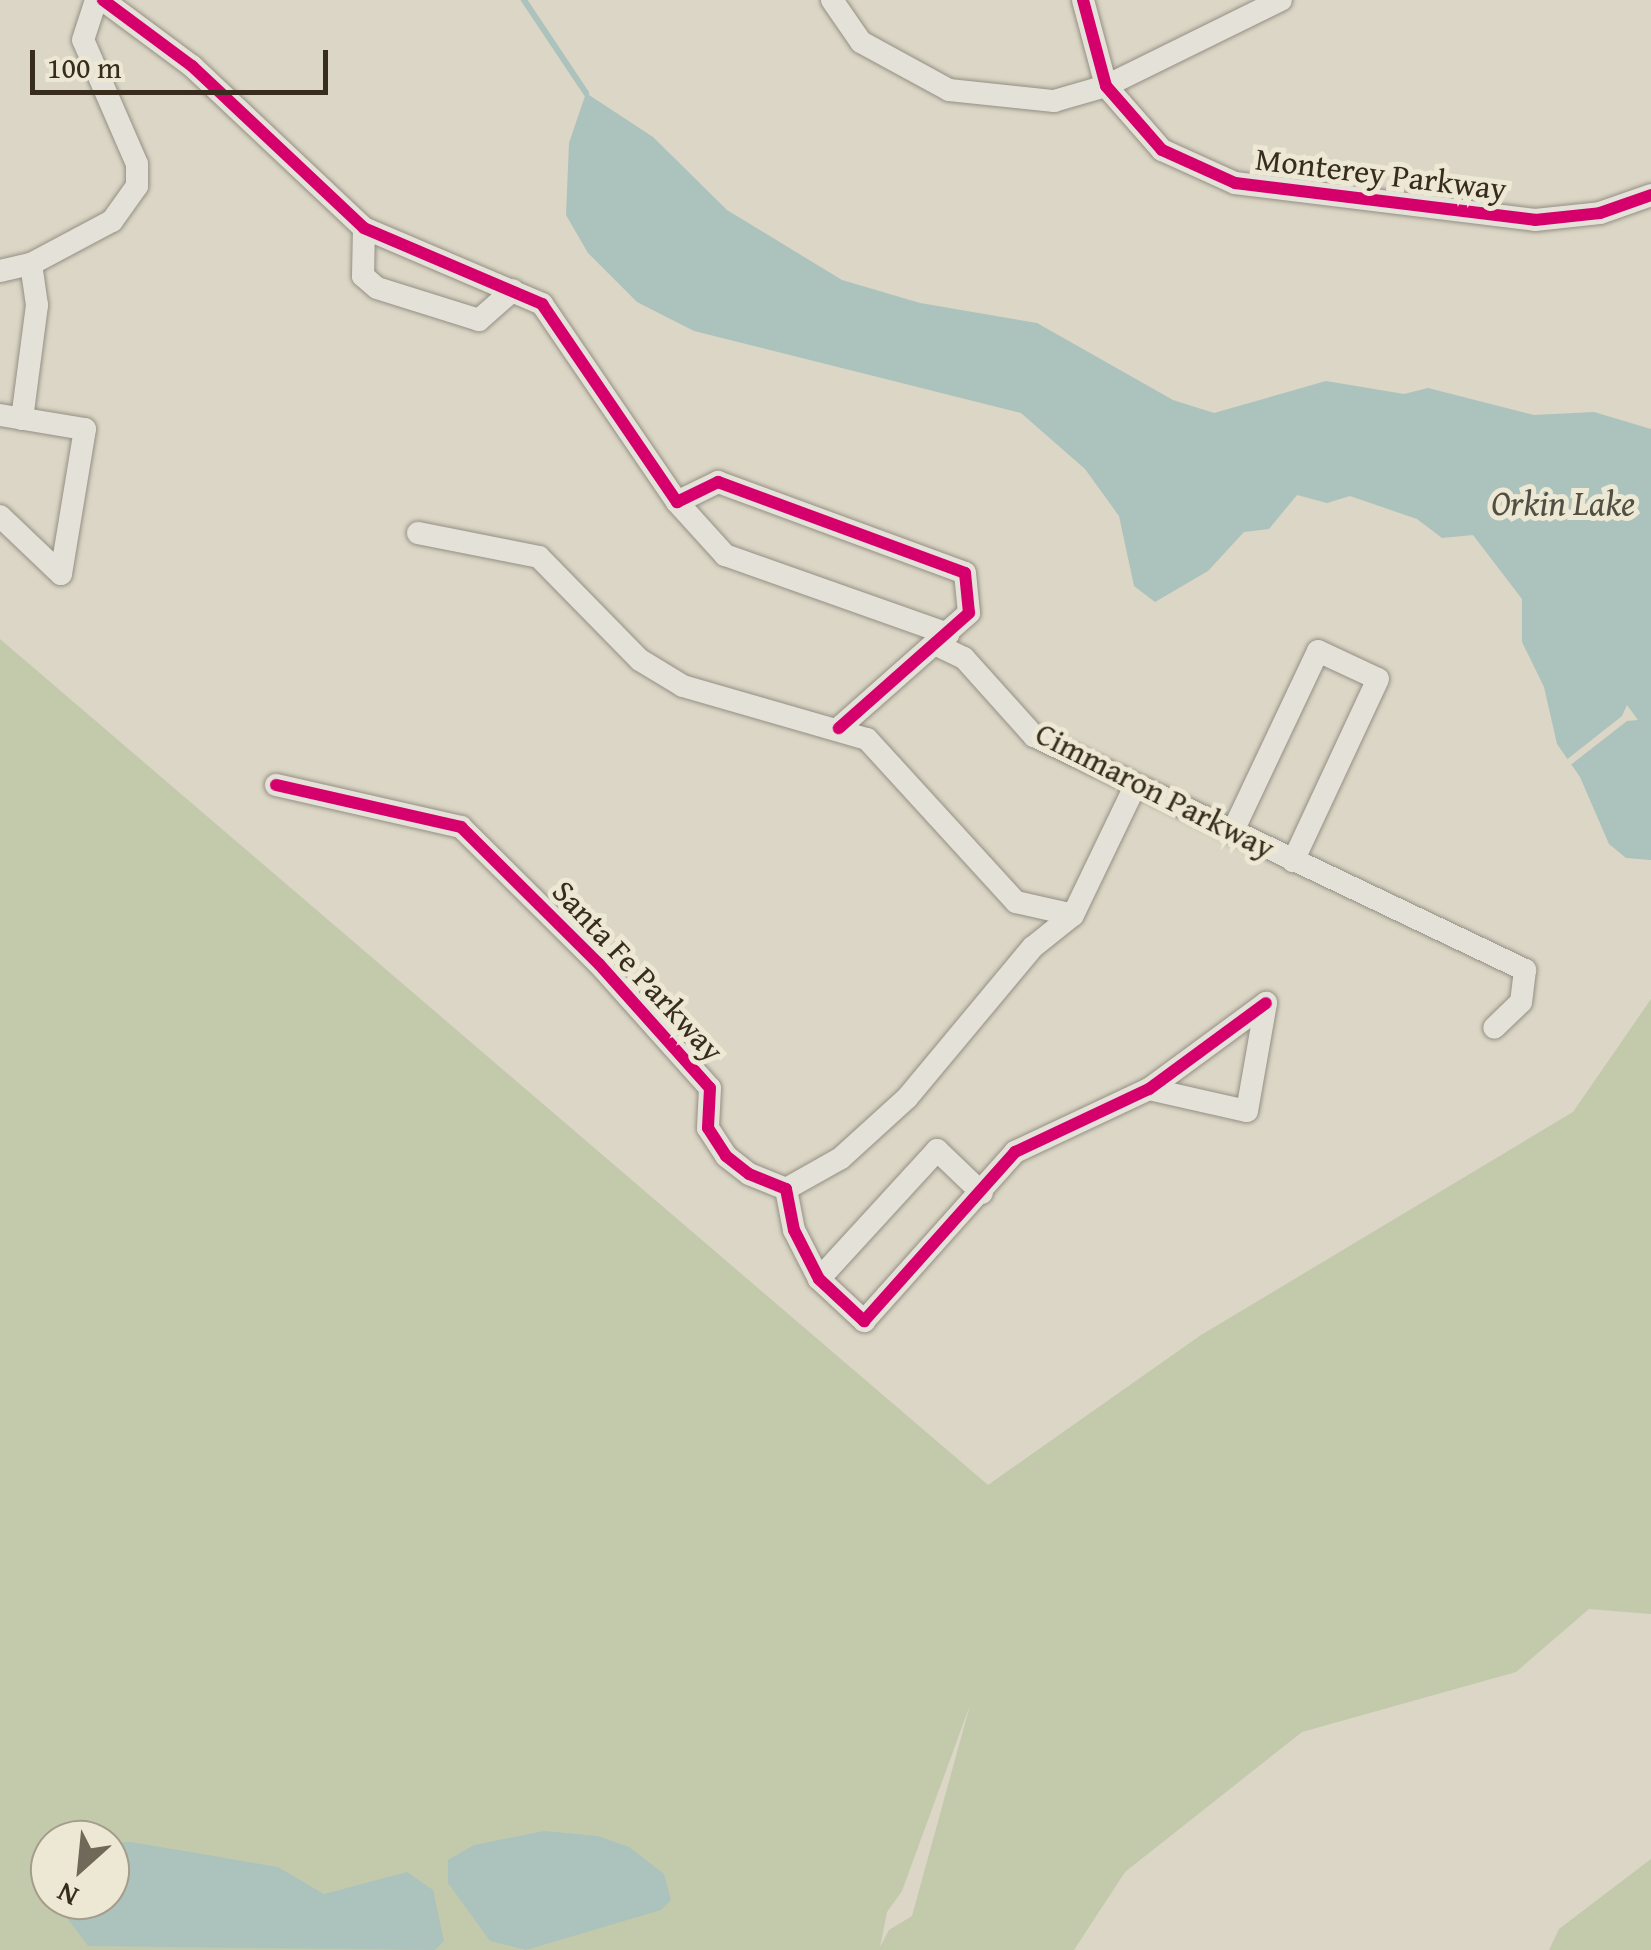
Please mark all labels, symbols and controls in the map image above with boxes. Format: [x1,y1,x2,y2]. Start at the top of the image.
scale bar [35,30,332,92]
text: 100 m [47,45,121,89]
street label: Monterey Parkway [1253,140,1509,208]
water label: Orkin Lake [1491,482,1635,524]
street label: Cimmaron Parkway [1029,714,1281,868]
street label: Santa Fe Parkway [544,872,732,1070]
north arrow [30,1820,130,1920]
text: N [49,1873,85,1918]

